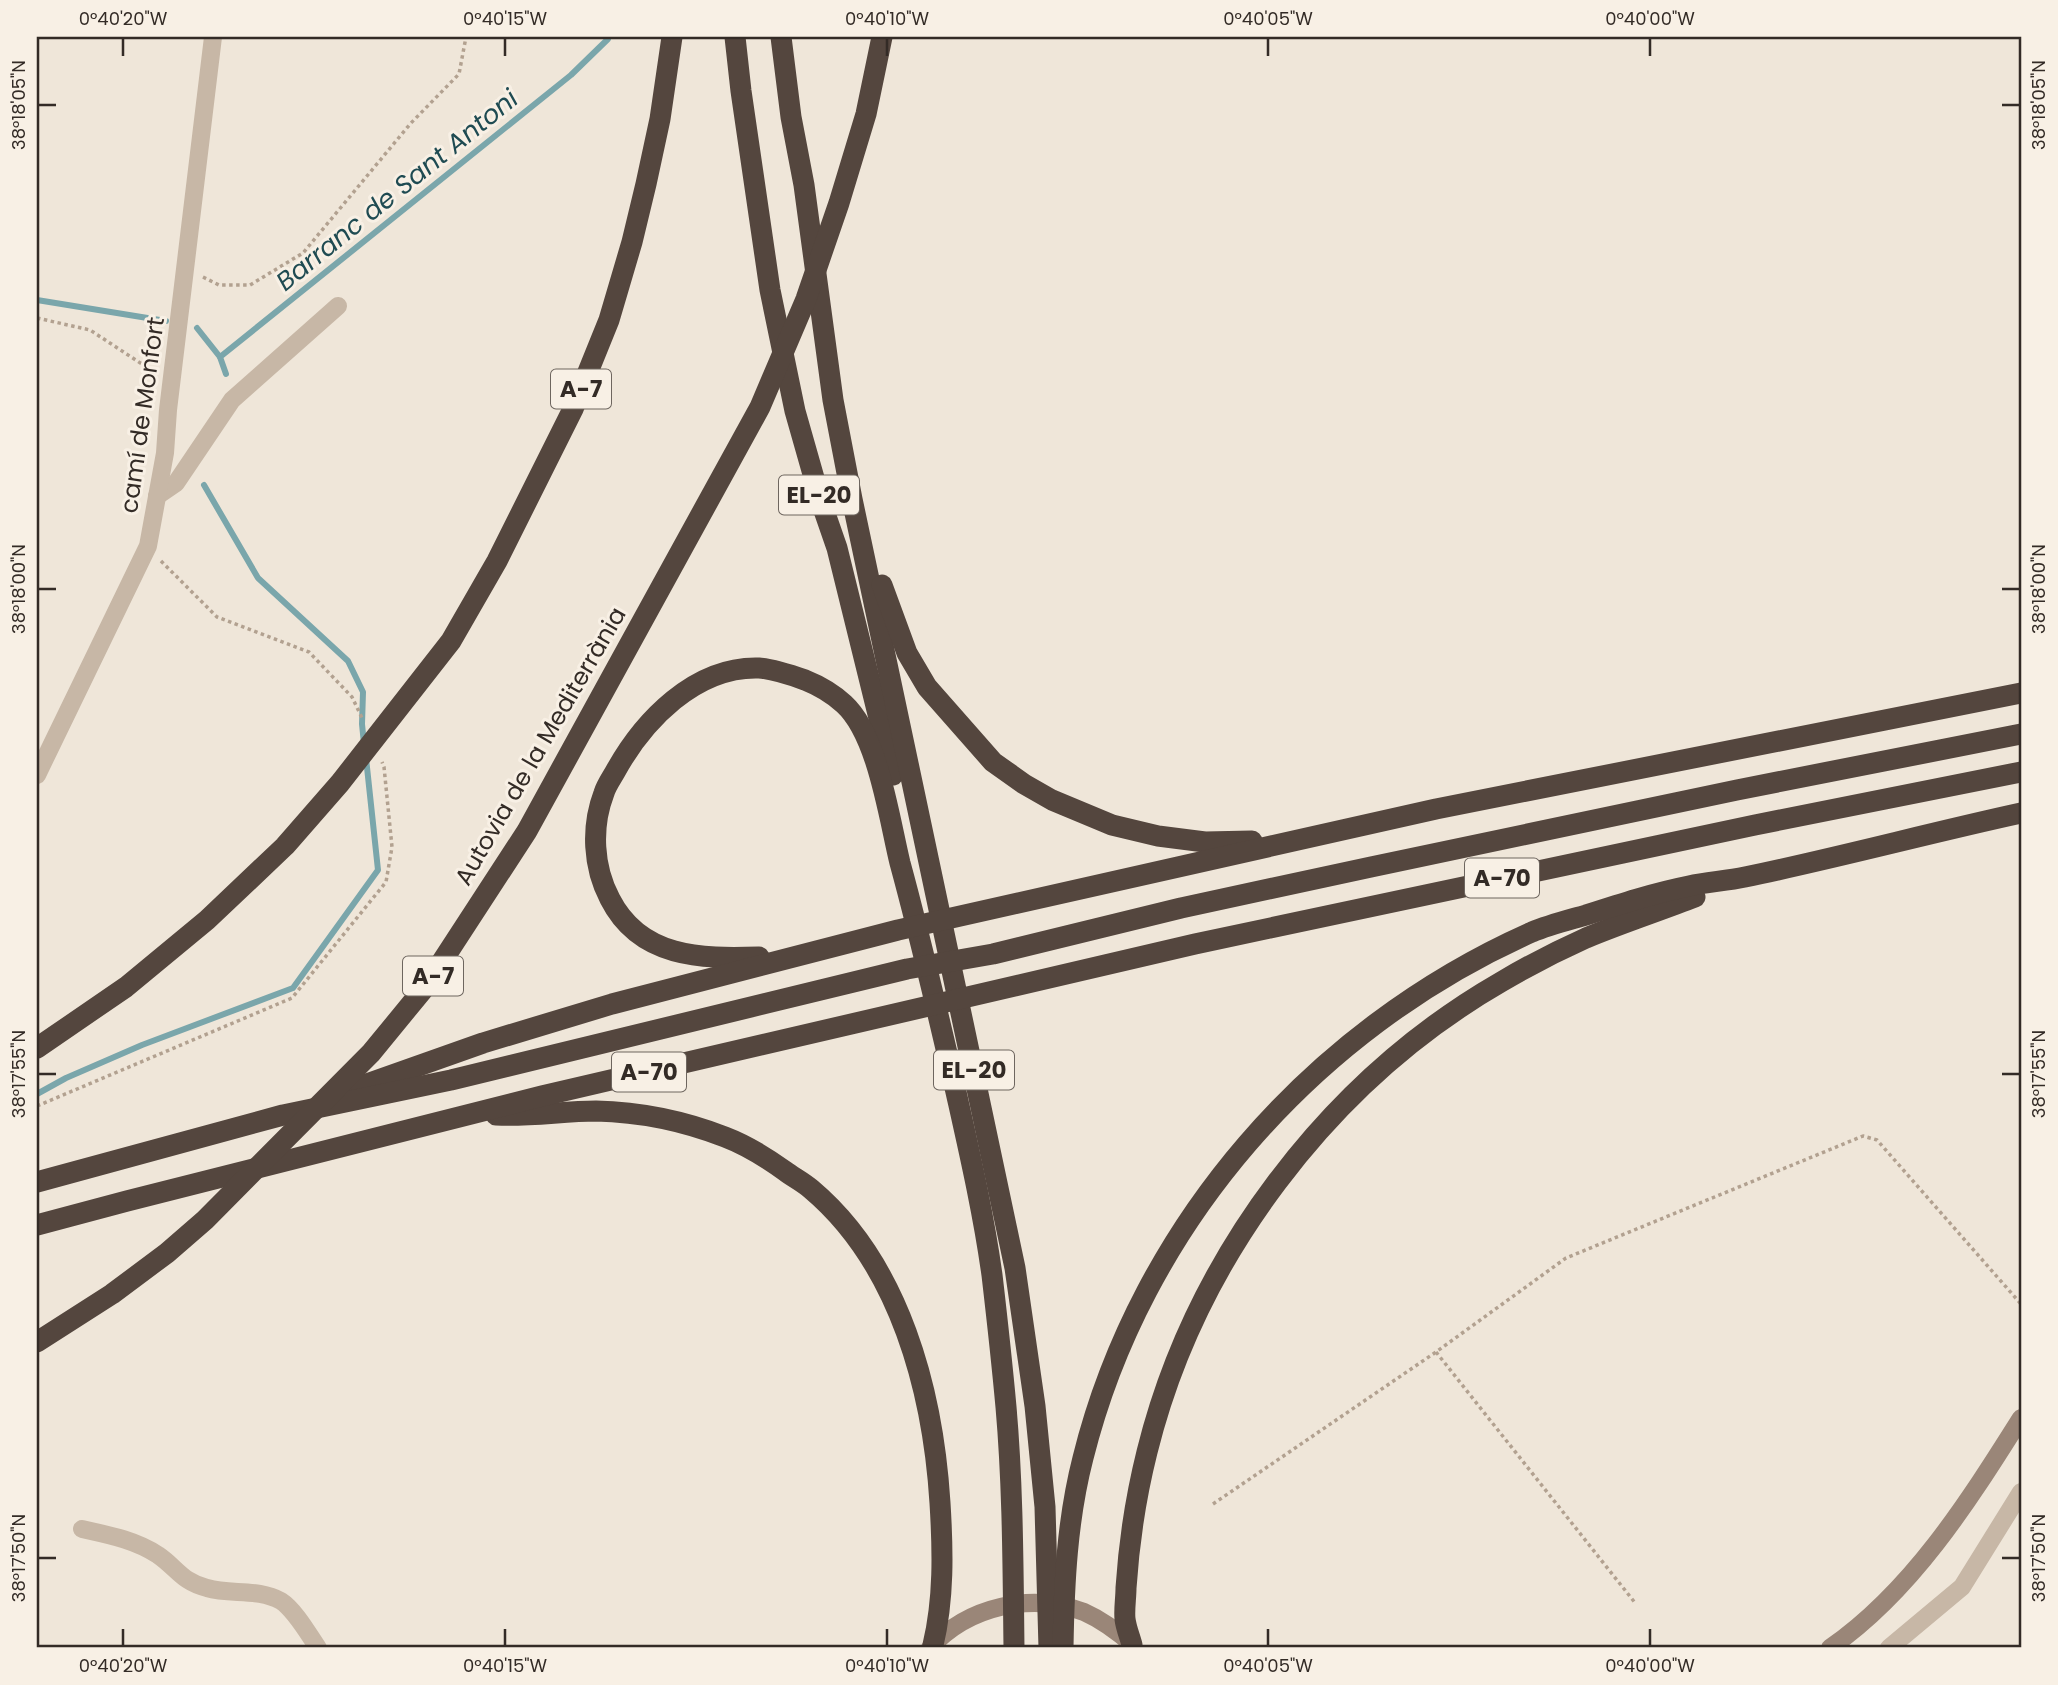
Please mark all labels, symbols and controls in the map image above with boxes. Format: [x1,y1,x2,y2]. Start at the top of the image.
text: 0°40'20"W [79,6,168,31]
text: 0°40'15"W [463,6,547,31]
text: 0°40'10"W [845,6,929,31]
text: 0°40'05"W [1223,6,1313,31]
text: 0°40'00"W [1605,6,1695,31]
text: 38°18'05"N [6,60,31,150]
text: 38°18'05"N [2026,60,2051,150]
water label: Barranc de Sant Antoni [268,81,526,299]
street label: camí de Monfort [112,315,172,515]
road number: A-7 [551,370,611,408]
road number: EL-20 [779,475,859,514]
text: 38°18'00"N [6,544,31,634]
text: 38°18'00"N [2026,544,2051,634]
street label: Autovia de la Mediterrània [447,601,633,891]
road number: A-70 [1465,858,1539,898]
road number: A-7 [403,956,463,995]
text: 38°17'55"N [6,1030,31,1118]
text: 38°17'55"N [2026,1030,2051,1118]
road number: EL-20 [934,1050,1014,1090]
road number: A-70 [612,1052,686,1092]
text: 38°17'50"N [6,1514,31,1602]
text: 38°17'50"N [2026,1514,2051,1602]
text: 0°40'20"W [79,1653,168,1678]
text: 0°40'15"W [463,1653,547,1678]
text: 0°40'10"W [845,1653,929,1678]
text: 0°40'05"W [1223,1653,1313,1678]
text: 0°40'00"W [1605,1653,1695,1678]

